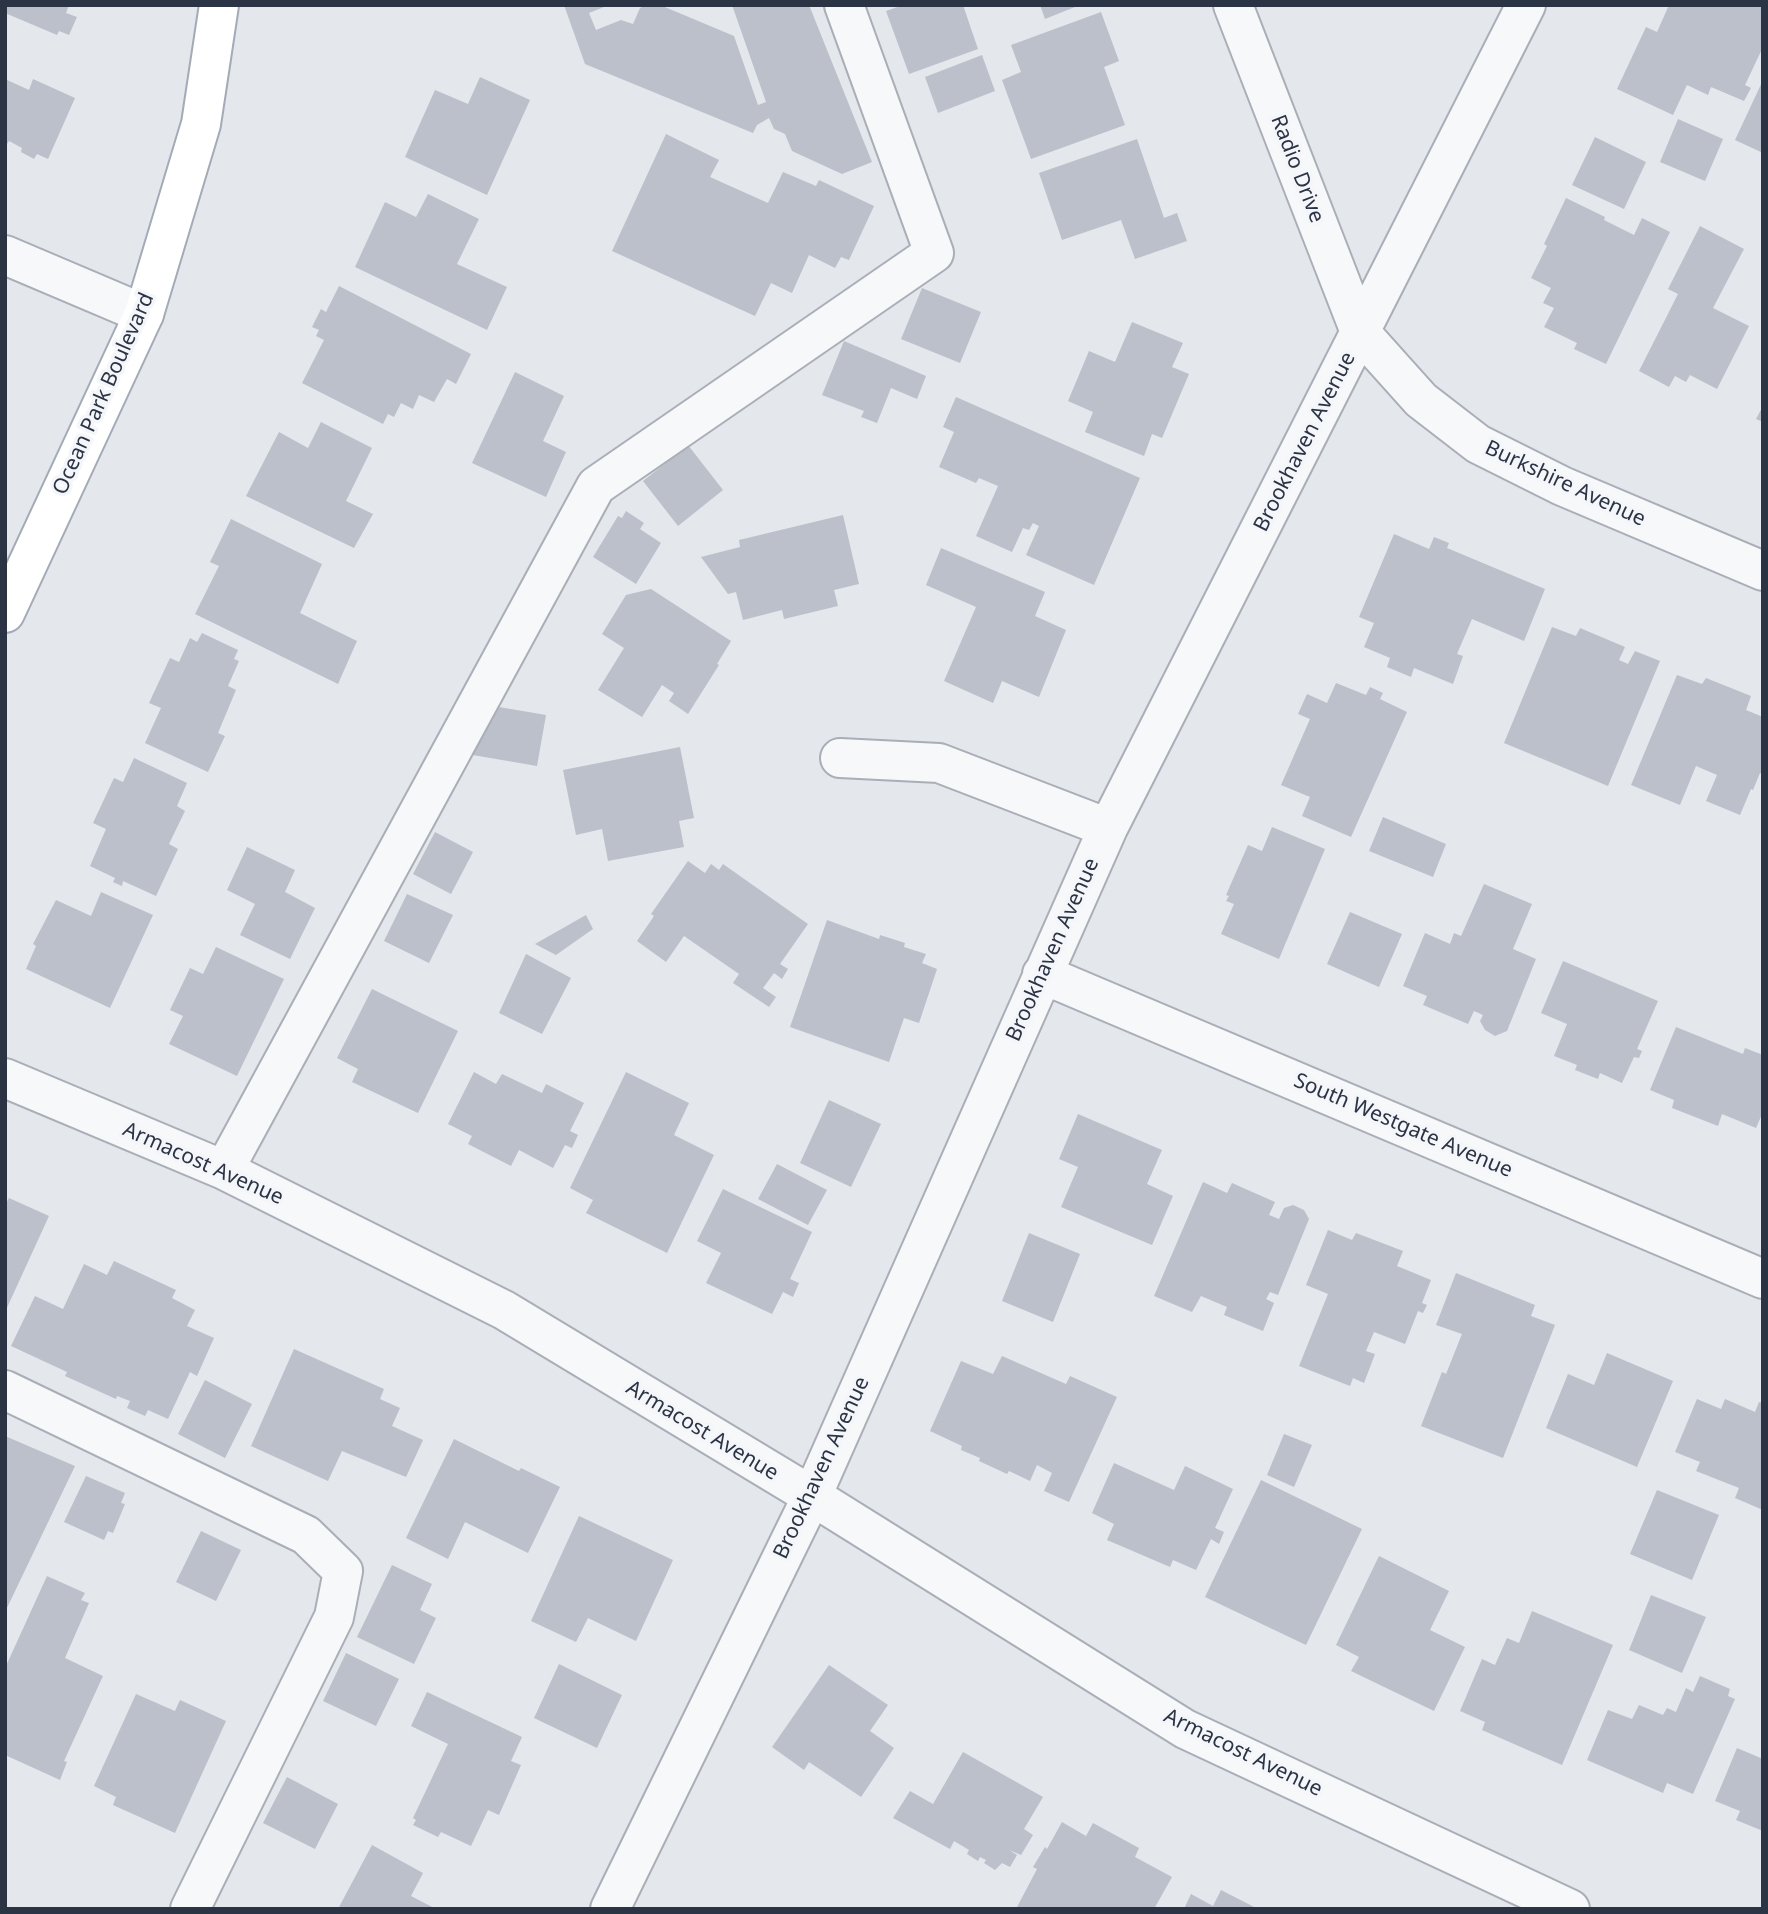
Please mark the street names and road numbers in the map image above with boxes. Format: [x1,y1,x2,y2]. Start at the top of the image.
street label: Radio Drive [1265,112,1329,226]
street label: Ocean Park Boulevard [48,289,160,499]
street label: Brookhaven Avenue [1249,348,1361,536]
street label: Burkshire Avenue [1481,436,1649,532]
street label: Brookhaven Avenue [1001,854,1105,1046]
street label: South Westgate Avenue [1290,1068,1516,1184]
street label: Armacost Avenue [119,1117,287,1211]
street label: Brookhaven Avenue [769,1373,875,1563]
street label: Armacost Avenue [621,1376,783,1486]
street label: Armacost Avenue [1160,1704,1326,1802]

